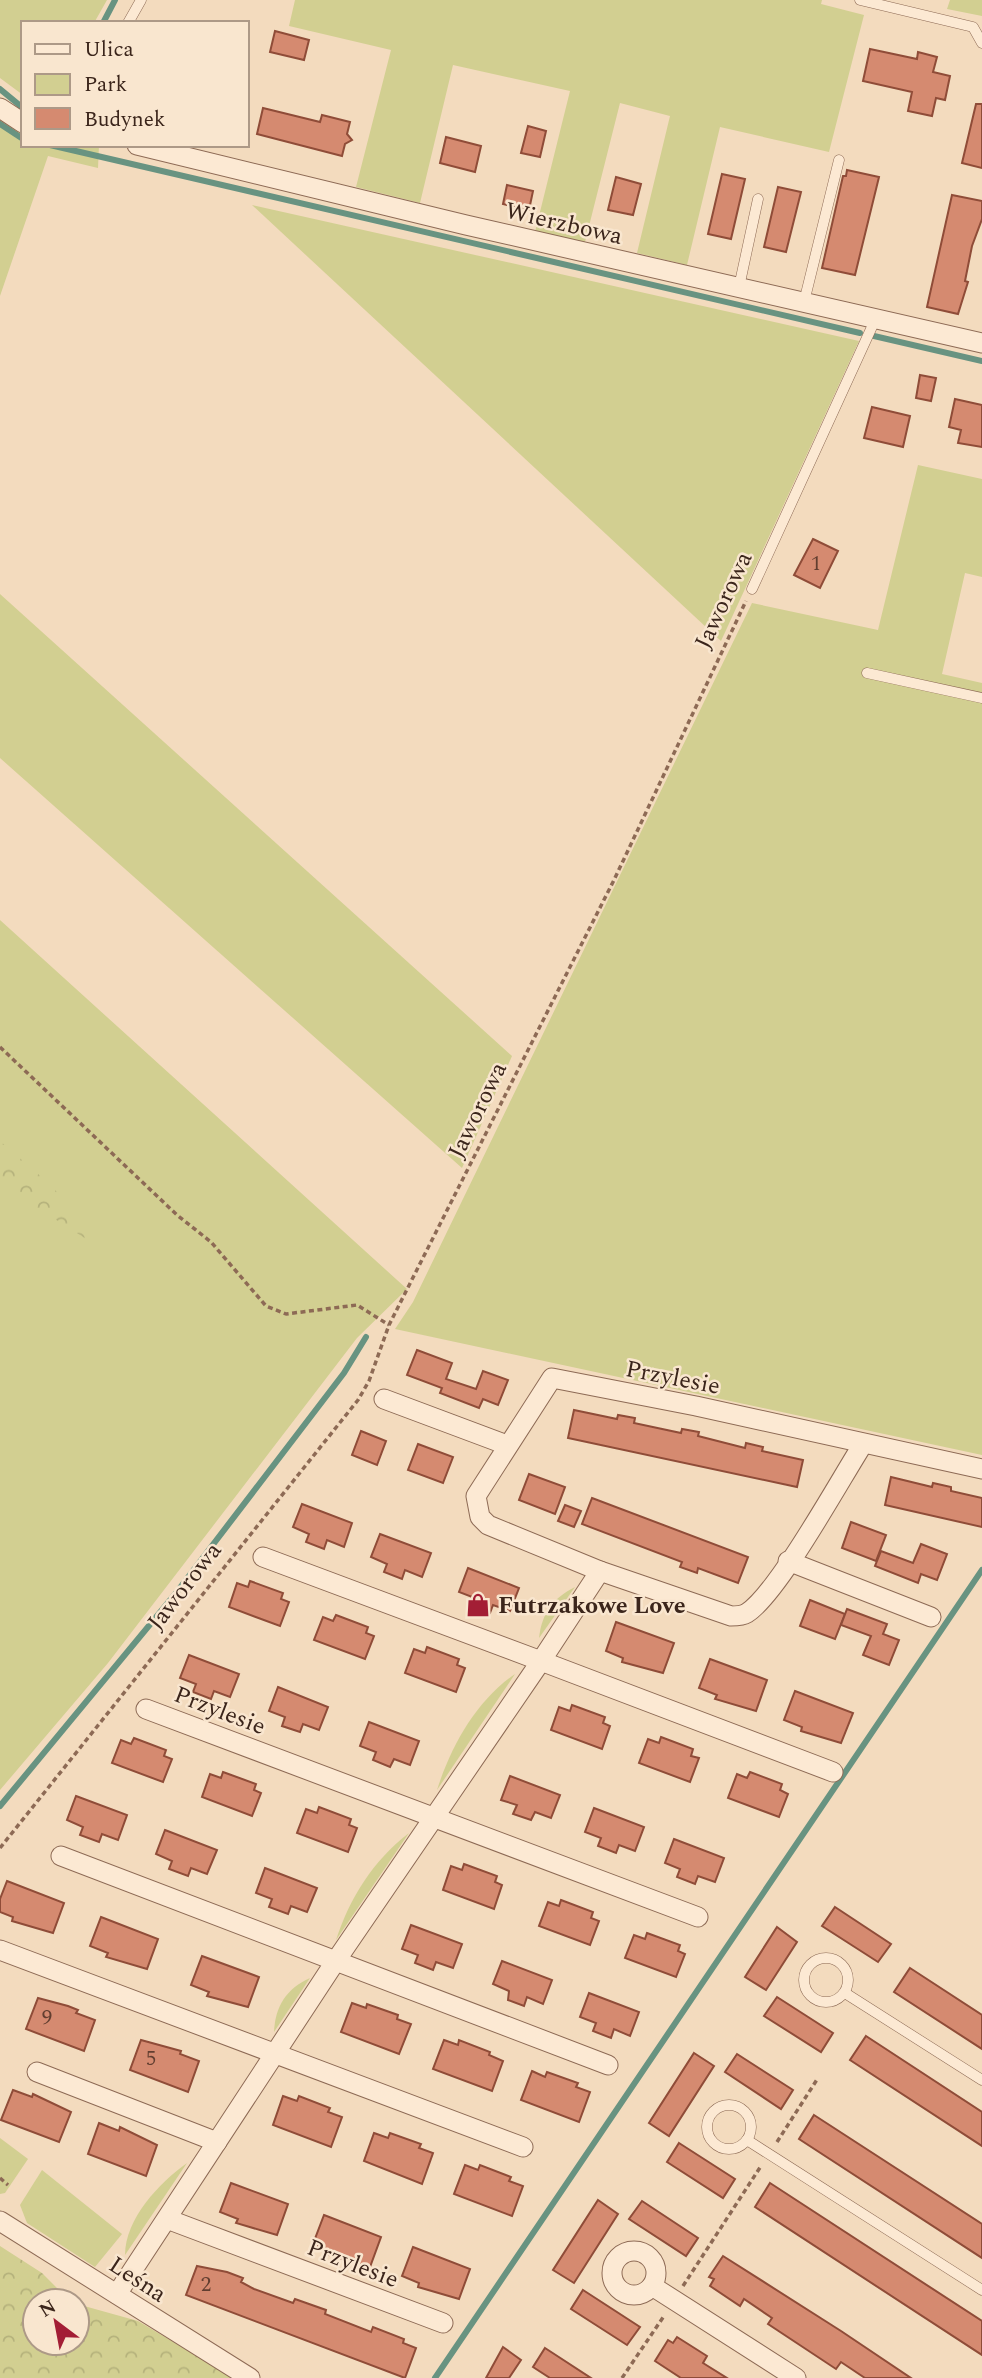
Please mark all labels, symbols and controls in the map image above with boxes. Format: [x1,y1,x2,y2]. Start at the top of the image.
legend [21,21,248,147]
text: Ulica [84,34,135,66]
text: Park [84,69,128,101]
text: Budynek [84,104,166,136]
street label: Wierzbowa [502,193,626,255]
street label: Jaworowa [686,546,762,655]
house number: 1 [811,548,821,580]
street label: Jaworowa [439,1056,517,1165]
street label: Przylesie [622,1351,723,1405]
street label: Jaworowa [139,1534,231,1639]
place label: Futrzakowe Love [498,1588,686,1624]
shop icon: Futrzakowe Love [464,1591,492,1619]
street label: Przylesie [168,1677,271,1745]
house number: 9 [42,2002,52,2034]
house number: 5 [146,2043,156,2075]
street label: Przylesie [301,2230,404,2298]
street label: Leśna [101,2248,174,2312]
house number: 2 [201,2269,211,2301]
north arrow [21,2287,91,2357]
text: N [34,2292,62,2325]

